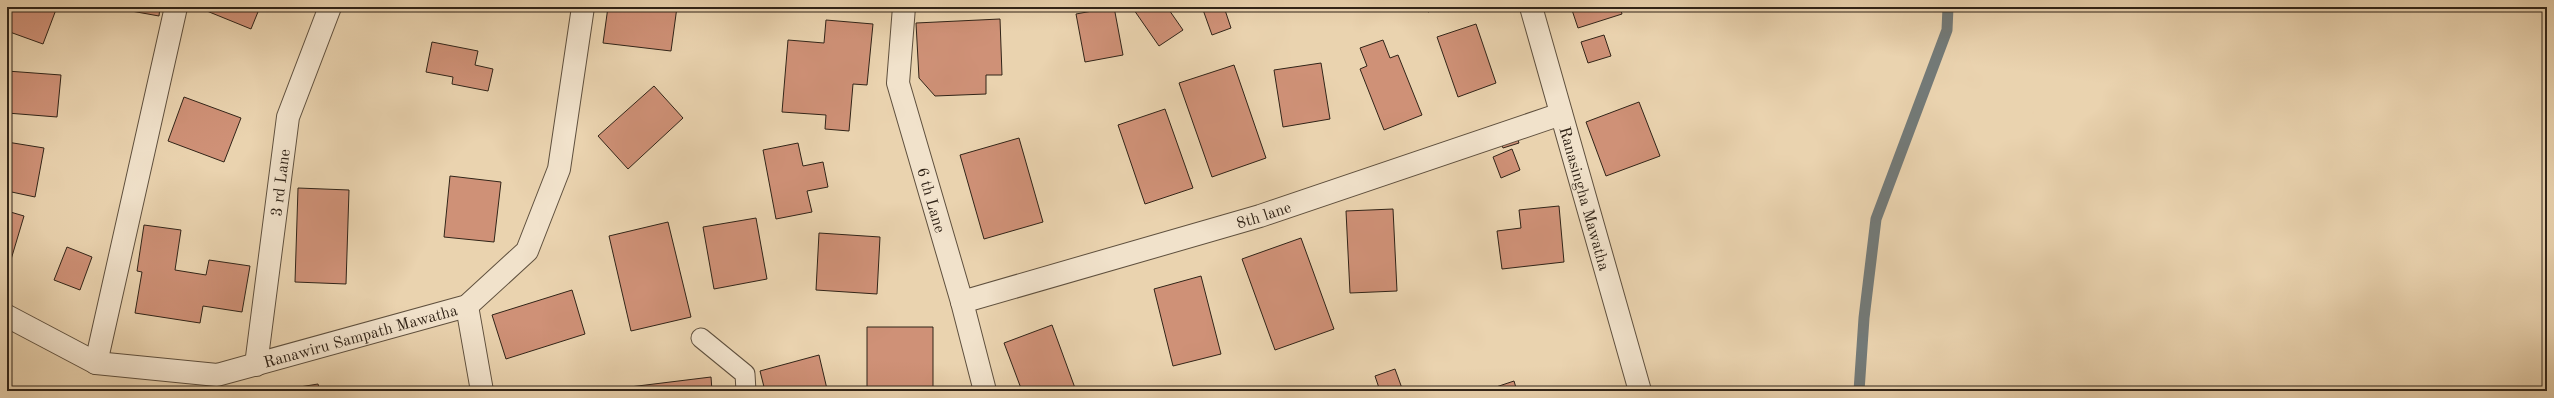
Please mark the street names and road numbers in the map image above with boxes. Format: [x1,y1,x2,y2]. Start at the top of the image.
street label: Ranasingha Mawatha [1555,125,1611,273]
street label: 3 rd Lane [269,148,294,217]
street label: 6 th Lane [913,166,947,235]
street label: 8th lane [1235,200,1294,232]
street label: Ranawiru Sampath Mawatha [262,303,460,372]

